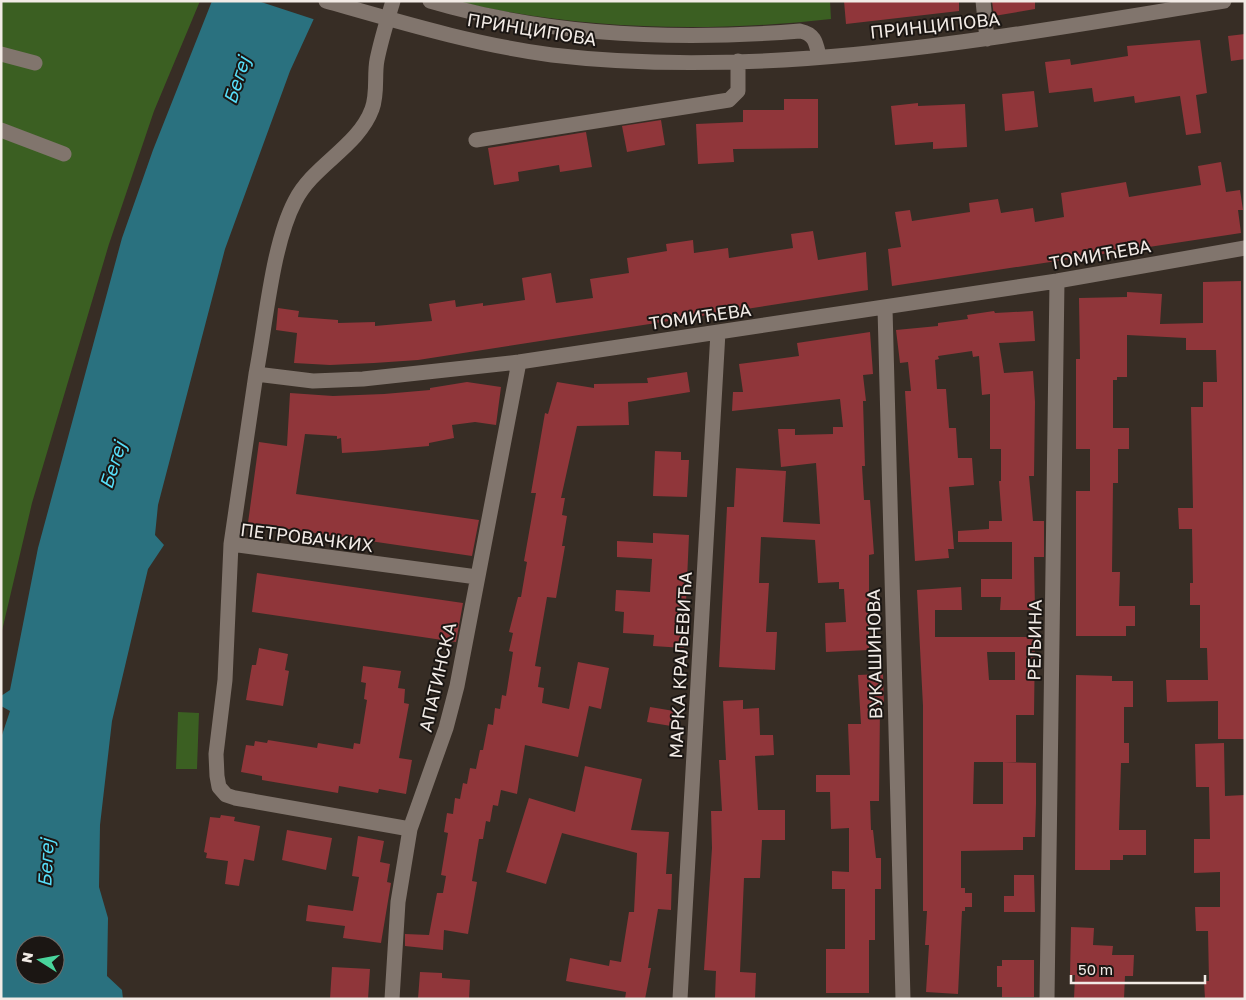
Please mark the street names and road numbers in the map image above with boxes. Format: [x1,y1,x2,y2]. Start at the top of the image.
street label: ПРИНЦИПОВА [869,7,1001,43]
street label: ПРИНЦИПОВА [466,8,598,50]
street label: ТОМИЋЕВА [1047,234,1153,274]
street label: ТОМИЋЕВА [647,298,753,334]
street label: ПЕТРОВАЧКИХ [239,518,375,556]
street label: МАРКА КРАЉЕВИЋА [664,571,696,759]
street label: ВУКАШИНОВА [862,589,886,719]
street label: РЕЉИНА [1022,599,1046,681]
street label: АПАТИНСКА [414,620,460,734]

